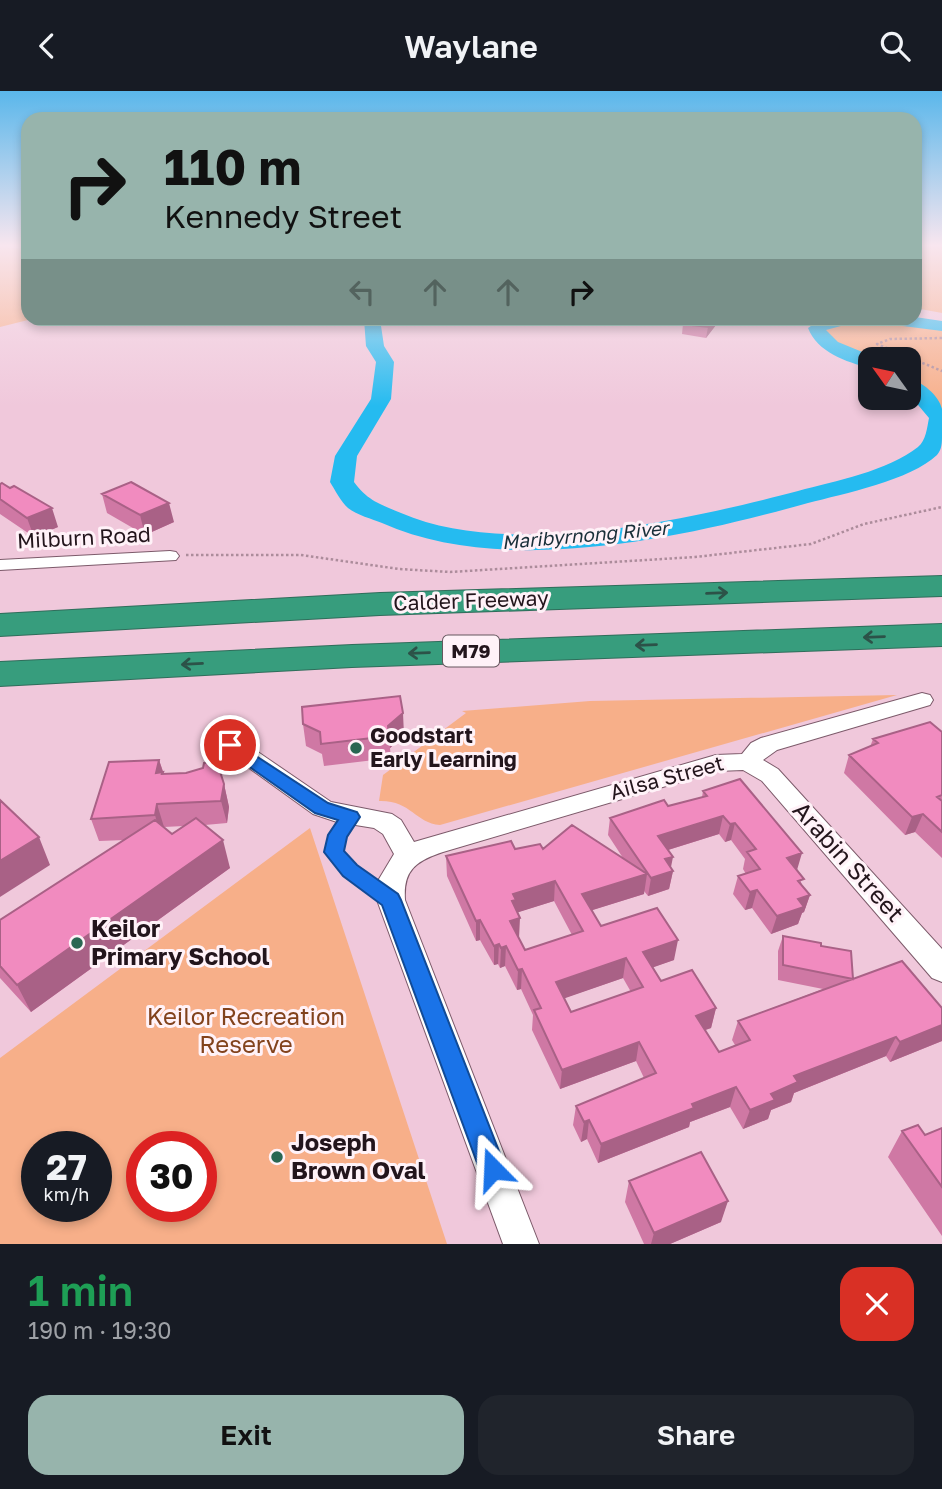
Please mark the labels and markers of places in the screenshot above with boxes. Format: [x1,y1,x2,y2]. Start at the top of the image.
pin [200,715,260,775]
place label: Goodstart Early Learning [370,722,517,772]
marker: Goodstart Early Learning [348,740,364,756]
place label: Keilor Primary School [91,913,270,970]
marker: Keilor Primary School [69,935,85,951]
place label: Joseph Brown Oval [291,1127,426,1184]
marker: Joseph Brown Oval [269,1149,285,1165]

